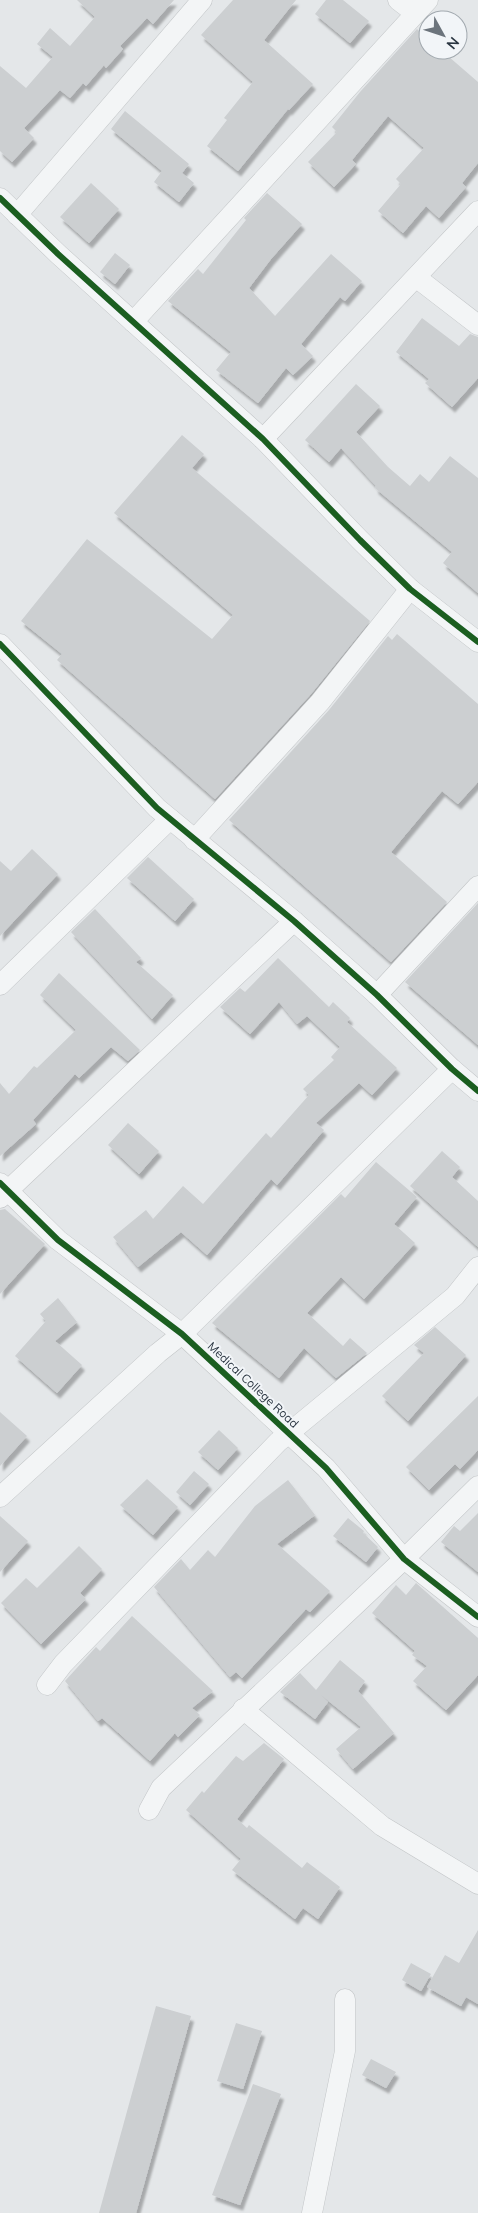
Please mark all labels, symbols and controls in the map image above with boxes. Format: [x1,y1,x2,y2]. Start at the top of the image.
north arrow [418,10,468,60]
text: N [443,34,463,53]
street label: Medical College Road [205,1339,302,1431]

